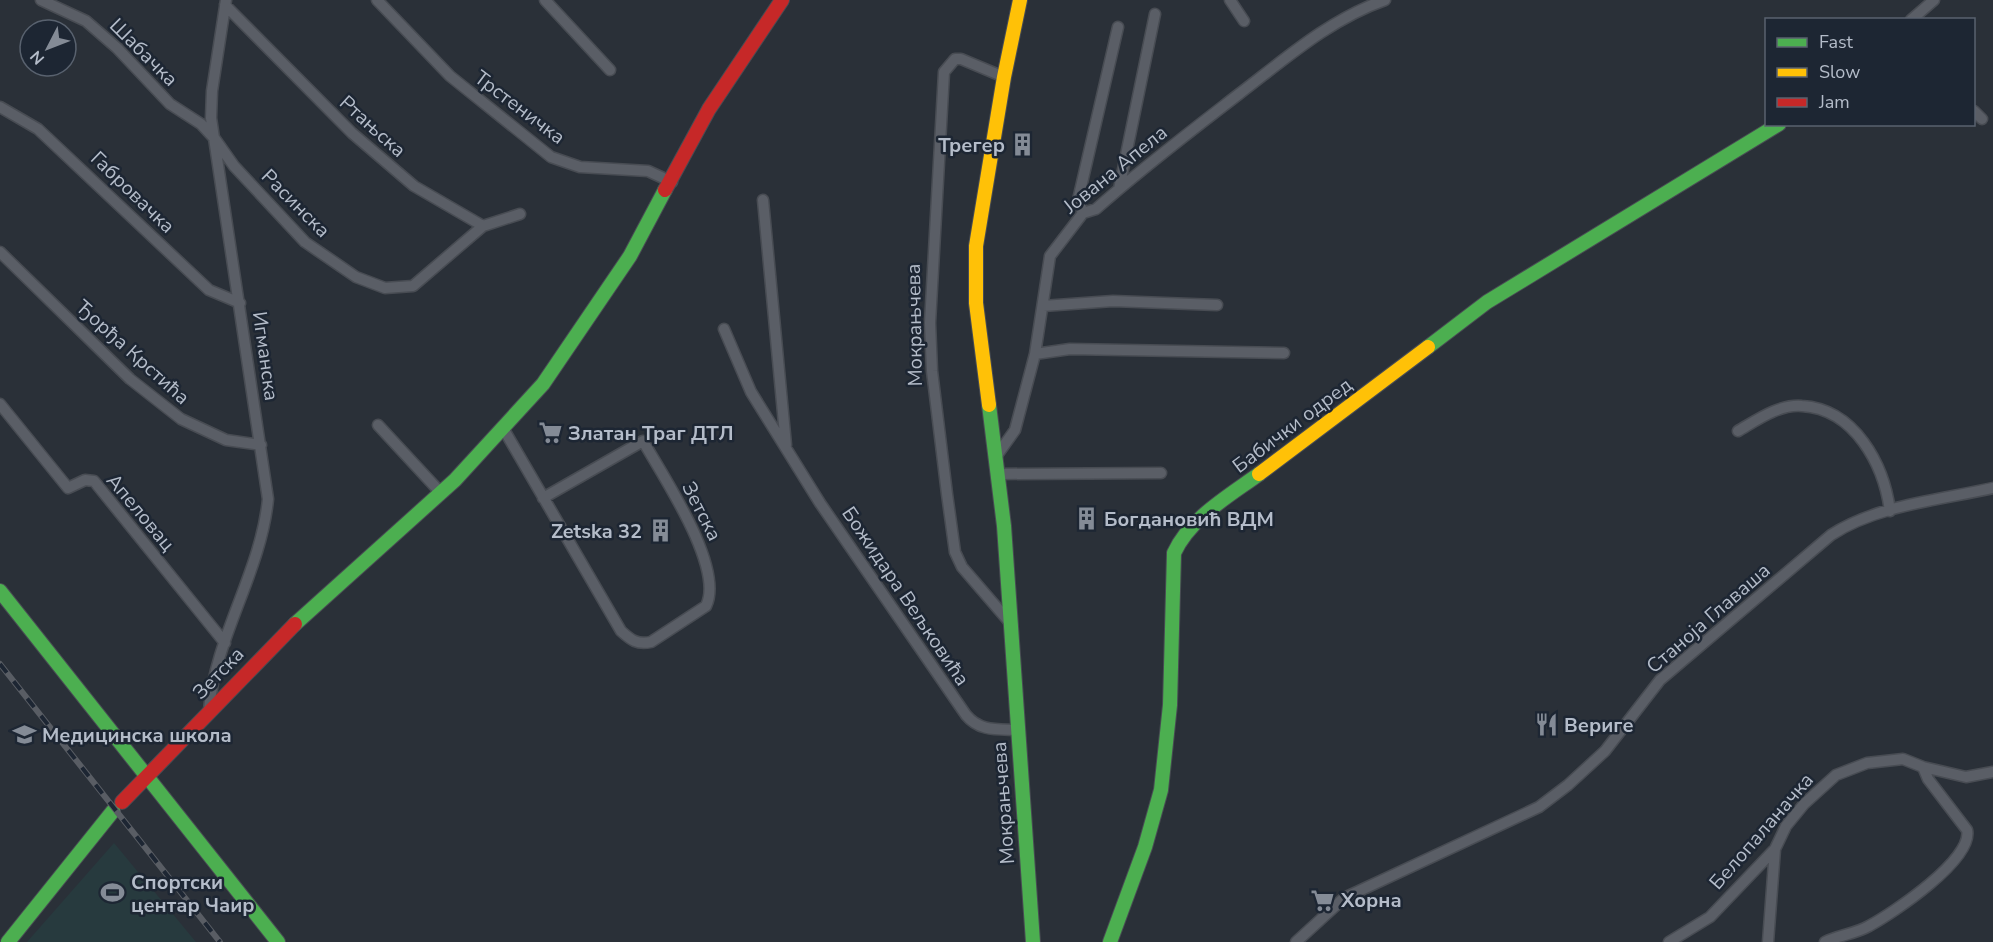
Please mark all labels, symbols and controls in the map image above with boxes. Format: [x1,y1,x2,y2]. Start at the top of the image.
street label: Шабачка [104,12,184,92]
north arrow [18,18,78,78]
legend [1765,18,1975,126]
text: Fast [1819,30,1854,54]
text: N [25,46,50,69]
text: Slow [1819,60,1860,84]
street label: Трстеничка [469,64,571,150]
street label: Ртањска [334,89,412,163]
text: Jam [1818,90,1850,114]
street label: Јована Апела [1057,119,1173,220]
place label: Трегер [938,132,1005,159]
building icon: Трегер [1010,132,1036,158]
street label: Габровачка [85,145,181,239]
street label: Расинска [255,163,336,244]
street label: Мокрањчева [900,263,929,387]
street label: Ђорђа Крстића [70,294,195,411]
street label: Игманска [246,310,285,402]
street label: Бабички одред [1227,371,1358,479]
supermarket icon: Златан Траг ДТЛ [537,420,563,446]
place label: Златан Траг ДТЛ [568,420,733,447]
street label: Апеловац [100,468,181,557]
street label: Зетска [675,477,728,546]
street label: Божидара Вељковића [835,501,976,691]
building icon: Богдановић ВДМ [1073,506,1099,532]
place label: Богдановић ВДМ [1104,506,1274,533]
place label: Zetska 32 [551,518,642,545]
building icon: Zetska 32 [647,518,673,544]
street label: Станоја Главаша [1641,557,1776,680]
street label: Зетска [187,641,250,705]
restaurant icon: Вериге [1533,712,1559,738]
place label: Вериге [1564,712,1634,739]
school or university icon: Медицинска школа [11,722,37,748]
place label: Медицинска школа [42,722,232,749]
street label: Мокрањчева [986,741,1021,865]
street label: Белопаланачка [1703,767,1820,895]
place label: Спортски центар Чаир [131,869,255,919]
sports icon: Спортски центар Чаир [100,880,126,906]
supermarket icon: Хорна [1310,887,1336,913]
place label: Хорна [1340,887,1402,914]

